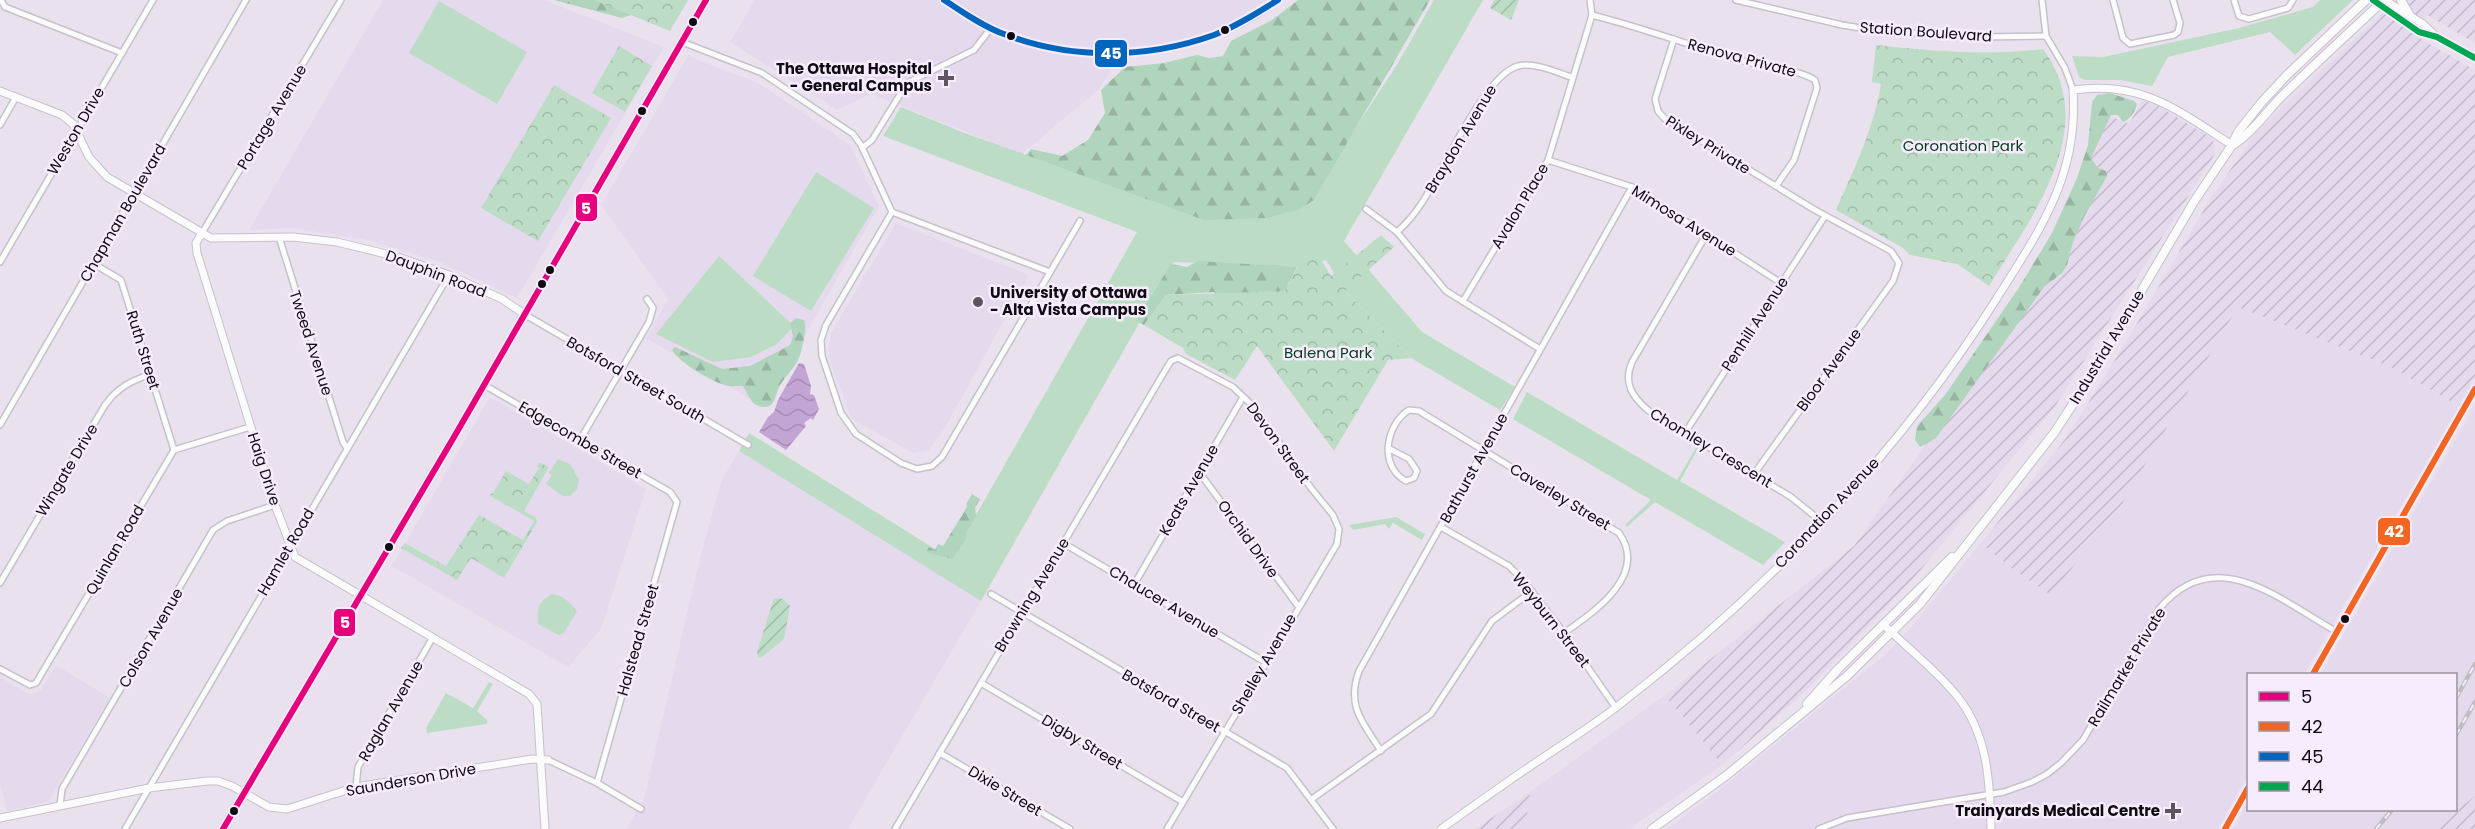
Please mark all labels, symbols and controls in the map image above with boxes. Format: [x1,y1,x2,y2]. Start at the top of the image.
unlabelled marker [687,16,699,28]
street label: Station Boulevard [1859,16,1993,47]
unlabelled marker [1219,24,1231,36]
unlabelled marker [1005,30,1017,42]
street label: Renova Private [1686,33,1799,82]
line badge: 45 [1094,39,1128,68]
text: 45 [1100,42,1122,65]
place label: The Ottawa Hospital - General Campus [776,58,932,96]
street label: Portage Avenue [232,60,311,173]
marker: The Ottawa Hospital - General Campus [937,69,955,87]
street label: Braydon Avenue [1420,81,1501,197]
street label: Weston Drive [42,83,109,178]
unlabelled marker [636,105,648,117]
street label: Pixley Private [1662,110,1755,179]
park label: Coronation Park [1903,135,2024,156]
street label: Chapman Boulevard [74,140,171,286]
street label: Avalon Place [1486,159,1553,253]
street label: Mimosa Avenue [1628,180,1741,261]
line badge: 5 [575,193,598,222]
text: 5 [581,197,591,220]
street label: Dauphin Road [383,245,490,302]
unlabelled marker [544,264,556,276]
street label: Penhill Avenue [1716,272,1793,375]
unlabelled marker [536,278,548,290]
place label: University of Ottawa - Alta Vista Campus [990,282,1147,320]
street label: Industrial Avenue [2064,286,2149,408]
street label: Tweed Avenue [285,288,338,398]
marker: University of Ottawa - Alta Vista Campus [971,295,985,309]
street label: Ruth Street [121,308,165,392]
street label: Bloor Avenue [1791,324,1866,416]
street label: Botsford Street South [563,331,710,428]
park label: Balena Park [1284,342,1372,363]
street label: Edgecombe Street [515,396,646,483]
street label: Devon Street [1242,398,1315,487]
street label: Chomley Crescent [1646,403,1776,492]
street label: Bathurst Avenue [1435,409,1513,527]
street label: Wingate Drive [31,420,103,520]
street label: Haig Drive [243,429,286,508]
street label: Keats Avenue [1154,440,1223,539]
street label: Coronation Avenue [1770,453,1884,573]
street label: Caverley Street [1506,458,1615,535]
street label: Orchid Drive [1213,496,1284,582]
street label: Quinlan Road [80,501,149,599]
street label: Hamlet Road [252,504,319,599]
line badge: 42 [2377,517,2411,546]
text: 42 [2384,520,2404,543]
street label: Browning Avenue [989,534,1074,656]
unlabelled marker [383,541,395,553]
street label: Chaucer Avenue [1105,560,1223,643]
street label: Weyburn Street [1508,568,1595,672]
street label: Halstead Street [612,582,663,698]
street label: Colson Avenue [113,584,188,692]
street label: Railmarket Private [2083,603,2170,730]
line badge: 5 [333,608,356,637]
street label: Shelley Avenue [1226,609,1301,718]
text: 5 [340,611,350,634]
unlabelled marker [2339,613,2351,625]
street label: Raglan Avenue [353,656,428,765]
street label: Botsford Street [1118,664,1224,737]
legend [2247,673,2457,811]
text: 5 [2301,684,2312,709]
street label: Digby Street [1038,709,1127,774]
text: 42 [2301,714,2323,739]
text: 45 [2301,744,2324,769]
street label: Saunderson Drive [344,758,478,801]
street label: Dixie Street [965,760,1046,821]
text: 44 [2301,774,2324,799]
place label: Trainyards Medical Centre [1955,800,2160,821]
marker: Trainyards Medical Centre [2164,802,2182,820]
unlabelled marker [228,805,240,817]

